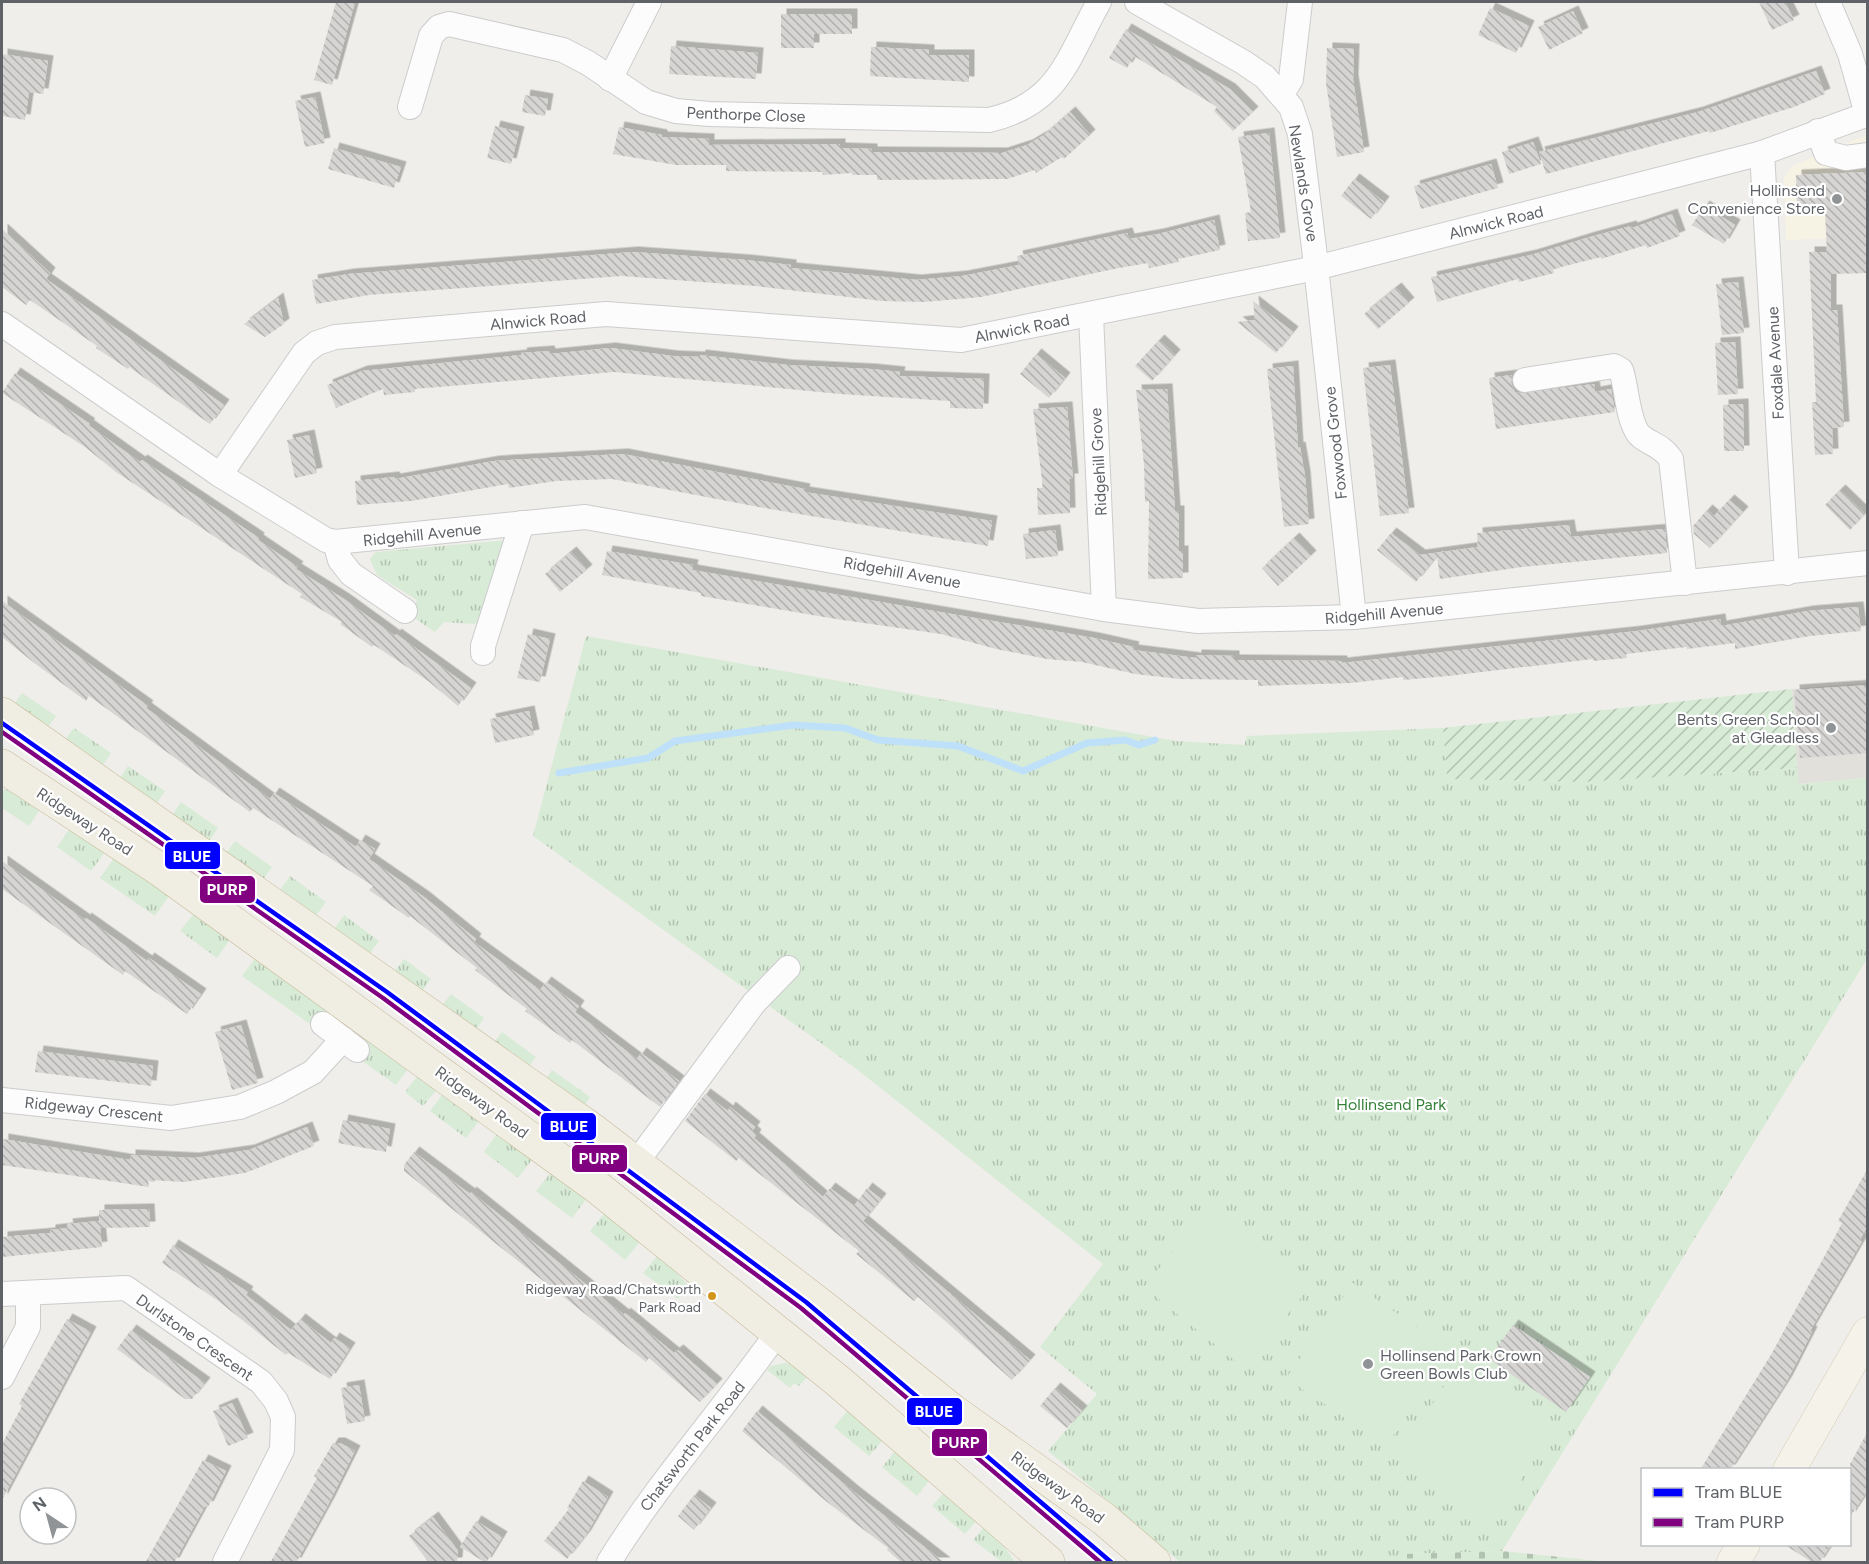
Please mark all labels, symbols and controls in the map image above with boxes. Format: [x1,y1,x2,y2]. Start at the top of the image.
street label: Penthorpe Close [686,103,806,126]
street label: Newlands Grove [1285,123,1322,243]
place label: Hollinsend Convenience Store [1688,181,1825,218]
marker: Hollinsend Convenience Store [1830,192,1844,206]
street label: Alnwick Road [1447,202,1545,243]
street label: Foxdale Avenue [1763,306,1788,420]
street label: Alnwick Road [489,307,587,334]
street label: Alnwick Road [973,310,1071,347]
street label: Foxwood Grove [1320,385,1351,500]
street label: Ridgehill Grove [1086,407,1111,517]
street label: Ridgehill Avenue [362,519,482,550]
street label: Ridgehill Avenue [842,553,962,592]
street label: Ridgehill Avenue [1324,599,1444,628]
place label: Bents Green School at Gleadless [1677,710,1819,747]
marker: Bents Green School at Gleadless [1824,721,1838,735]
street label: Ridgeway Road [33,783,136,860]
line badge: BLUE [164,841,221,870]
text: BLUE [172,847,212,866]
line badge: PURP [199,875,256,904]
text: PURP [207,880,248,899]
street label: Ridgeway Road [431,1062,532,1143]
street label: Ridgeway Crescent [24,1093,164,1126]
park label: Hollinsend Park [1336,1095,1446,1114]
line badge: BLUE [540,1112,597,1141]
text: BLUE [549,1117,589,1136]
line badge: PURP [571,1144,628,1173]
text: PURP [579,1149,620,1168]
place label: Ridgeway Road/Chatsworth Park Road [525,1281,701,1316]
street label: Durlstone Crescent [132,1290,257,1385]
marker: Ridgeway Road/Chatsworth Park Road [706,1290,718,1302]
place label: Hollinsend Park Crown Green Bowls Club [1380,1346,1541,1383]
marker: Hollinsend Park Crown Green Bowls Club [1361,1357,1375,1371]
street label: Chatsworth Park Road [636,1378,749,1515]
line badge: BLUE [906,1397,963,1426]
text: BLUE [914,1402,954,1421]
line badge: PURP [931,1428,988,1457]
text: PURP [939,1433,980,1452]
street label: Ridgeway Road [1007,1447,1108,1528]
legend [1641,1468,1851,1546]
text: Tram BLUE [1695,1481,1783,1503]
north arrow [18,1486,78,1546]
text: N [29,1493,50,1516]
text: Tram PURP [1695,1511,1784,1533]

